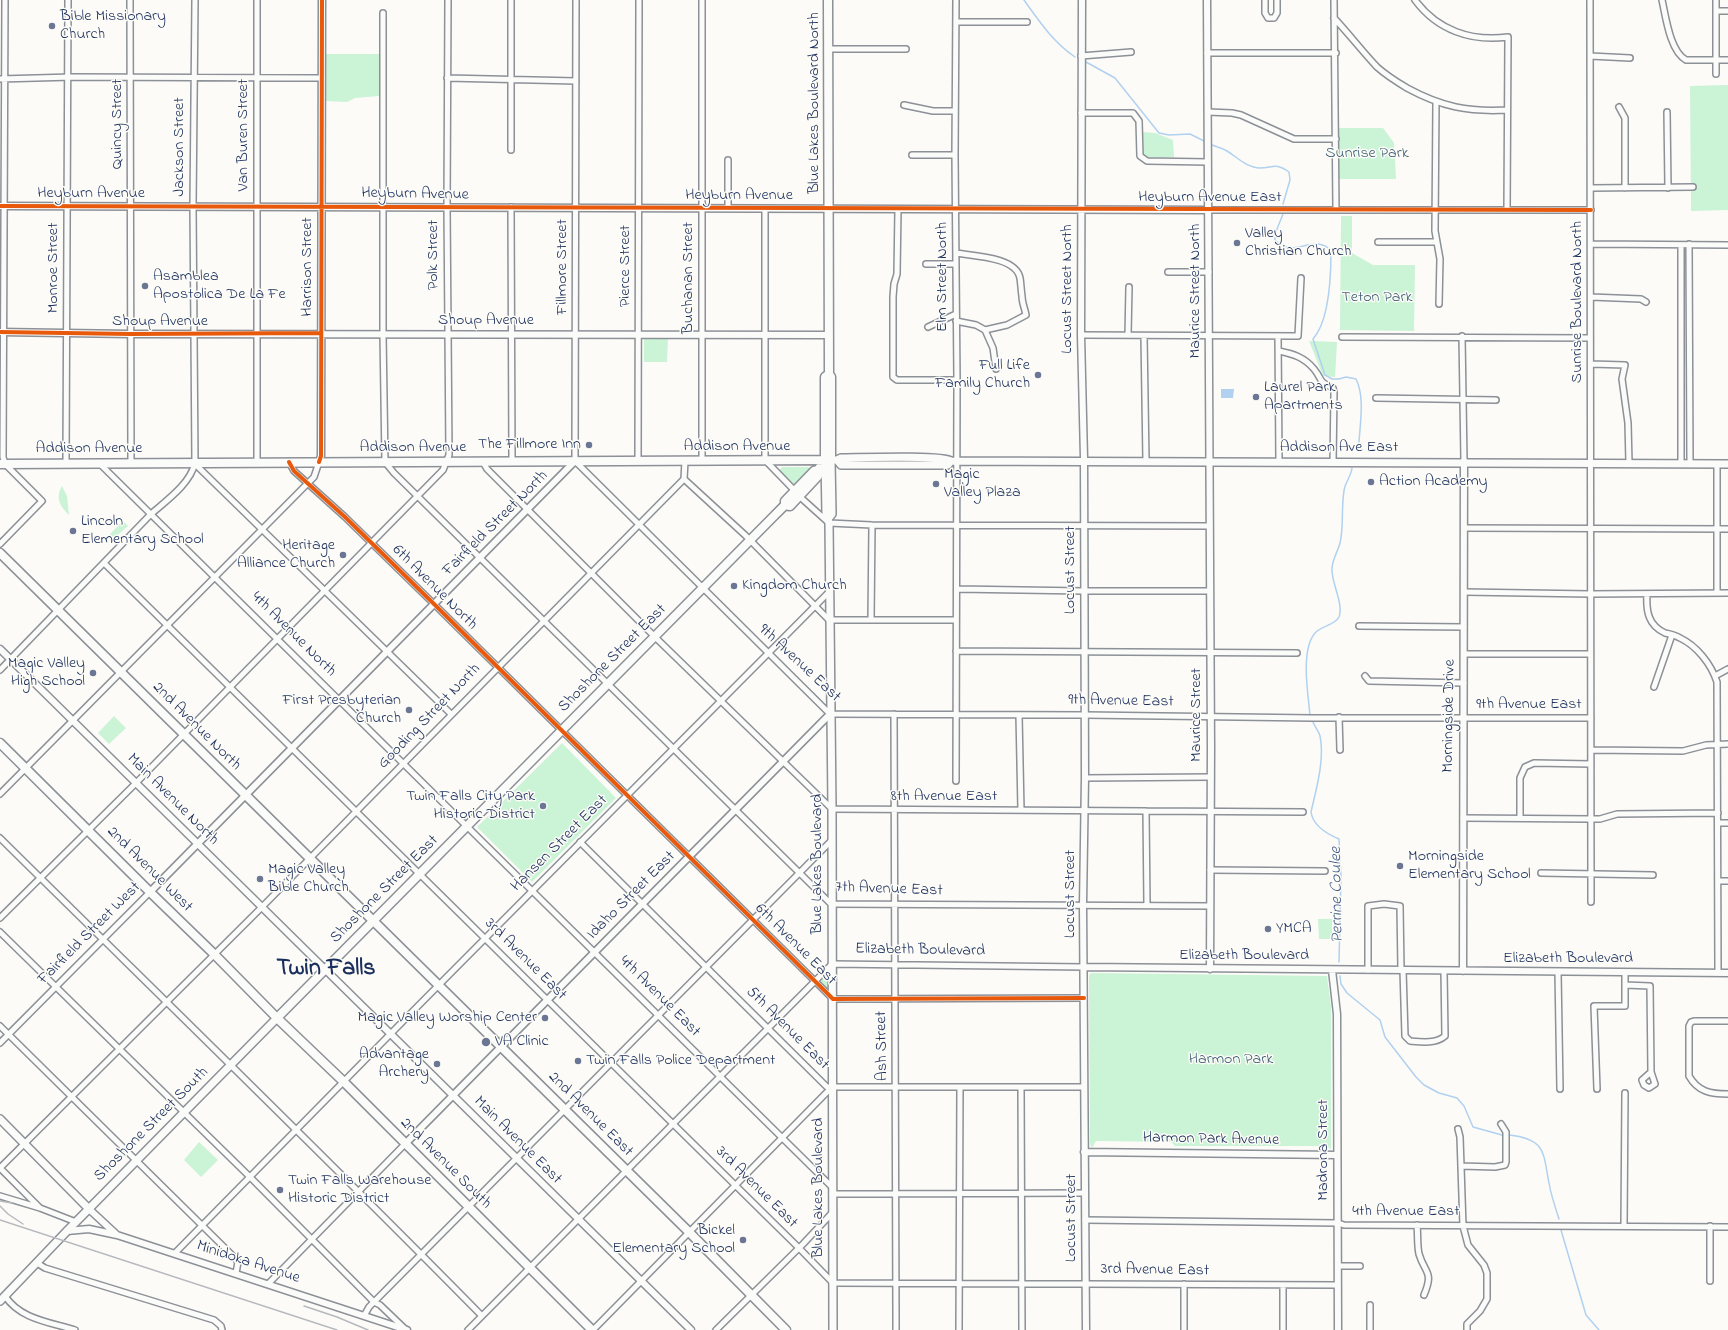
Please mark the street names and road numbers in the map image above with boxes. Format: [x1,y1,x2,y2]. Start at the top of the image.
street label: Blue Lakes Boulevard North [805,12,825,194]
street label: Quincy Street [108,79,128,169]
street label: Van Buren Street [234,79,254,191]
street label: Jackson Street [170,97,190,197]
street label: Heyburn Avenue [37,184,145,204]
street label: Heyburn Avenue [361,184,469,206]
street label: Heyburn Avenue [685,186,793,206]
street label: Heyburn Avenue East [1138,188,1282,208]
street label: Harrison Street [298,217,318,317]
street label: Fillmore Street [553,219,573,315]
street label: Polk Street [424,220,444,290]
street label: Sunrise Boulevard North [1568,221,1588,383]
street label: Buchanan Street [679,222,699,334]
street label: Elm Street North [933,222,953,332]
street label: Monroe Street [44,223,64,313]
street label: Locust Street North [1058,224,1078,354]
street label: Maurice Street North [1186,224,1206,358]
street label: Pierce Street [616,225,636,307]
street label: Shoup Avenue [438,311,534,331]
street label: Shoup Avenue [112,312,208,332]
street label: Addison Avenue [684,437,790,457]
street label: Addison Avenue [360,438,466,458]
street label: Addison Ave East [1280,438,1398,458]
street label: Addison Avenue [36,439,142,459]
street label: Fairfield Street North [439,467,553,581]
street label: Locust Street [1061,526,1081,614]
street label: 6th Avenue North [387,541,481,635]
street label: 4th Avenue North [246,588,340,682]
street label: Shoshone Street East [555,601,671,717]
street label: 9th Avenue East [754,621,844,707]
street label: Morningside Drive [1439,659,1461,773]
street label: Gooding Street North [375,660,485,774]
street label: Maurice Street [1187,668,1207,762]
street label: 2nd Avenue North [148,679,244,775]
street label: 9th Avenue East [1068,691,1174,713]
street label: 9th Avenue East [1476,695,1582,715]
street label: Main Avenue North [122,750,222,850]
street label: 8th Avenue East [891,787,997,807]
street label: Hansen Street East [508,792,612,896]
street label: Blue Lakes Boulevard [808,794,828,934]
street label: 2nd Avenue West [102,823,196,917]
street label: Shoshone Street East [327,832,443,948]
street label: Idaho Street East [584,848,680,944]
street label: Locust Street [1061,850,1081,938]
street label: Fairfield Street West [35,879,145,989]
street label: 7th Avenue East [835,879,943,901]
street label: 6th Avenue East [750,900,840,990]
street label: 3rd Avenue East [480,915,570,1005]
street label: Elizabeth Boulevard [855,940,985,962]
street label: Elizabeth Boulevard [1179,946,1309,966]
street label: Elizabeth Boulevard [1503,949,1633,969]
street label: 4th Avenue East [614,952,704,1042]
street label: 5th Avenue East [741,983,833,1075]
street label: Ash Street [873,1011,893,1081]
street label: Shoshone Street South [91,1064,213,1186]
street label: 2nd Avenue East [543,1068,637,1162]
street label: Main Avenue East [469,1093,565,1189]
street label: Madrona Street [1314,1099,1334,1201]
street label: 2nd Avenue South [395,1114,495,1214]
street label: Blue Lakes Boulevard [809,1118,829,1258]
street label: Harmon Park Avenue [1143,1129,1279,1151]
street label: 3rd Avenue East [711,1143,801,1233]
street label: Locust Street [1062,1174,1082,1262]
street label: 4th Avenue East [1352,1202,1460,1222]
street label: Minidoka Avenue [194,1237,302,1289]
street label: 3rd Avenue East [1101,1260,1209,1282]

